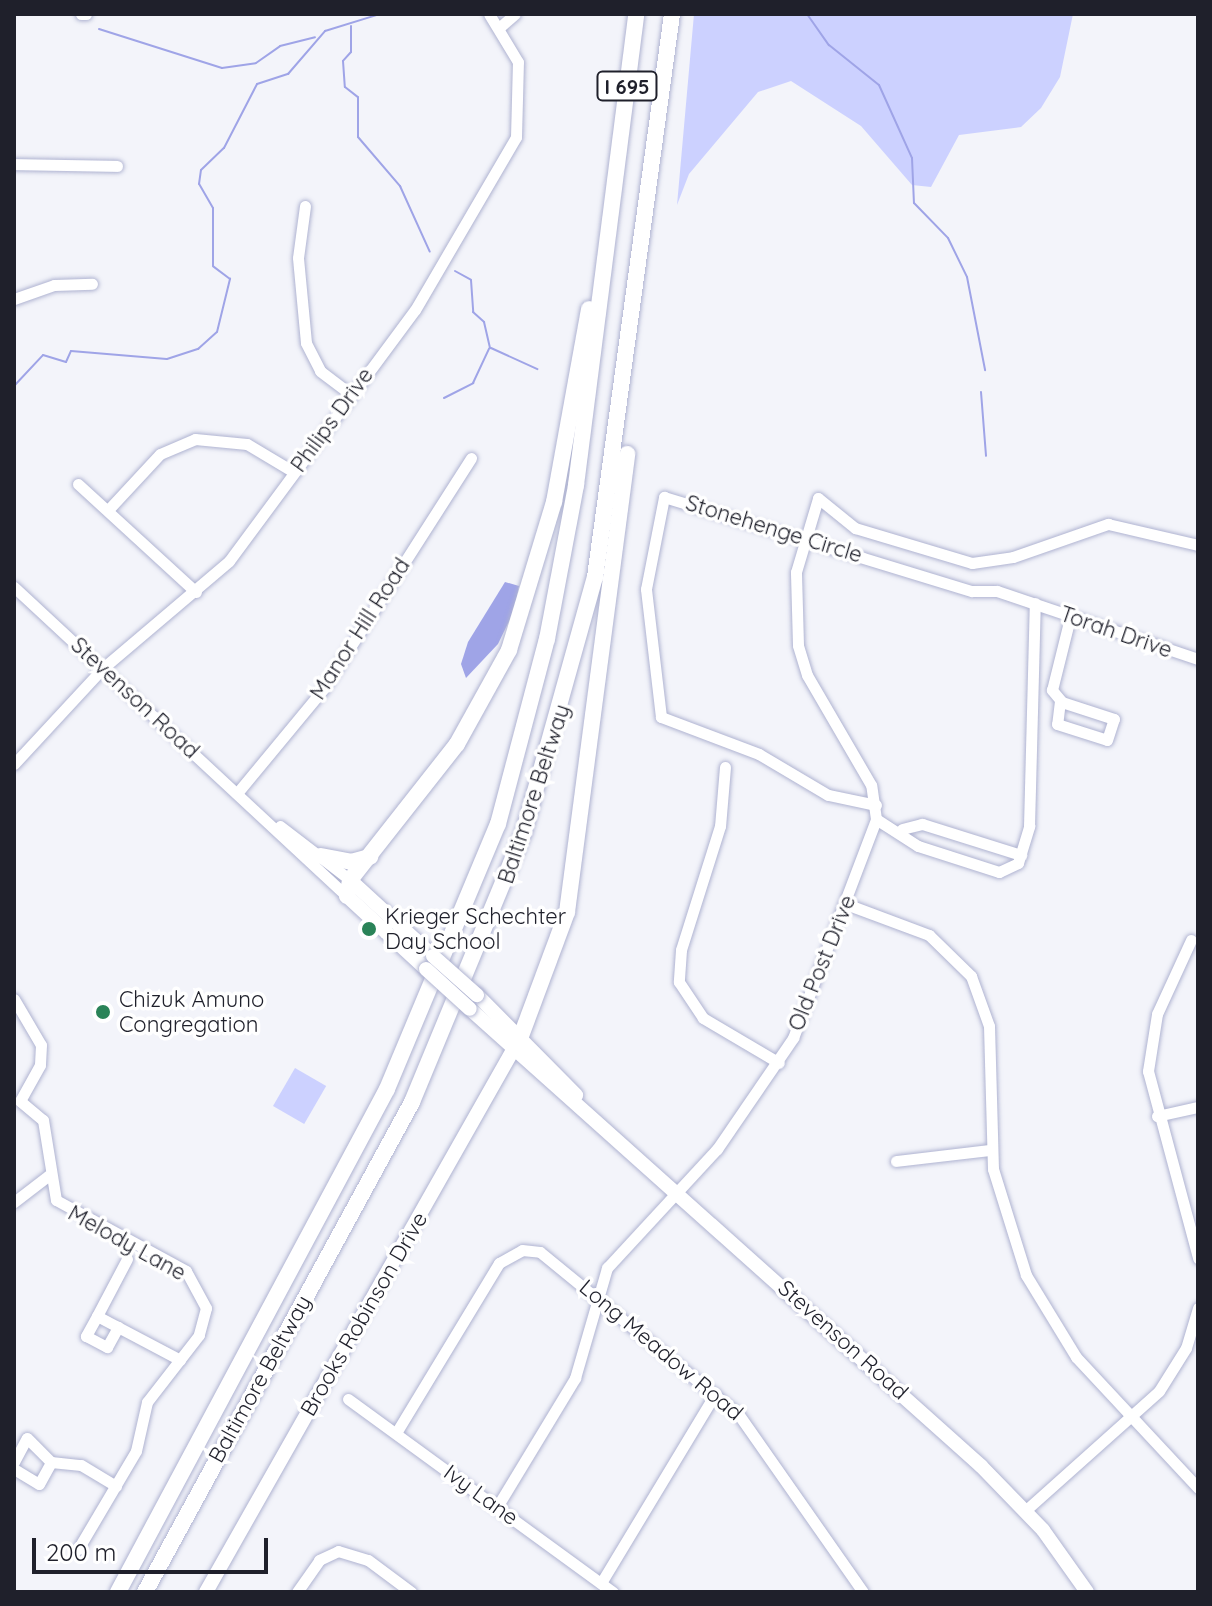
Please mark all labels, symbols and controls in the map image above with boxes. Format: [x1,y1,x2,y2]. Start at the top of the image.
road number: I 695 [595,70,659,102]
street label: Philips Drive [285,363,379,477]
street label: Stonehenge Circle [683,490,865,568]
street label: Manor Hill Road [304,553,416,705]
street label: Torah Drive [1056,600,1176,664]
street label: Stevenson Road [65,632,205,764]
street label: Baltimore Beltway [493,701,575,887]
street label: Old Post Drive [783,891,861,1035]
place label: Krieger Schechter Day School [385,903,566,954]
marker: Krieger Schechter Day School [360,920,378,938]
place label: Chizuk Amuno Congregation [119,986,264,1038]
marker: Chizuk Amuno Congregation [94,1003,112,1021]
street label: Melody Lane [63,1200,191,1286]
street label: Brooks Robinson Drive [295,1207,433,1421]
street label: Long Meadow Road [574,1274,748,1426]
street label: Stevenson Road [773,1275,913,1405]
street label: Baltimore Beltway [203,1291,317,1467]
street label: Ivy Lane [439,1459,523,1531]
scale bar [36,1522,272,1572]
text: 200 m [46,1537,116,1567]

